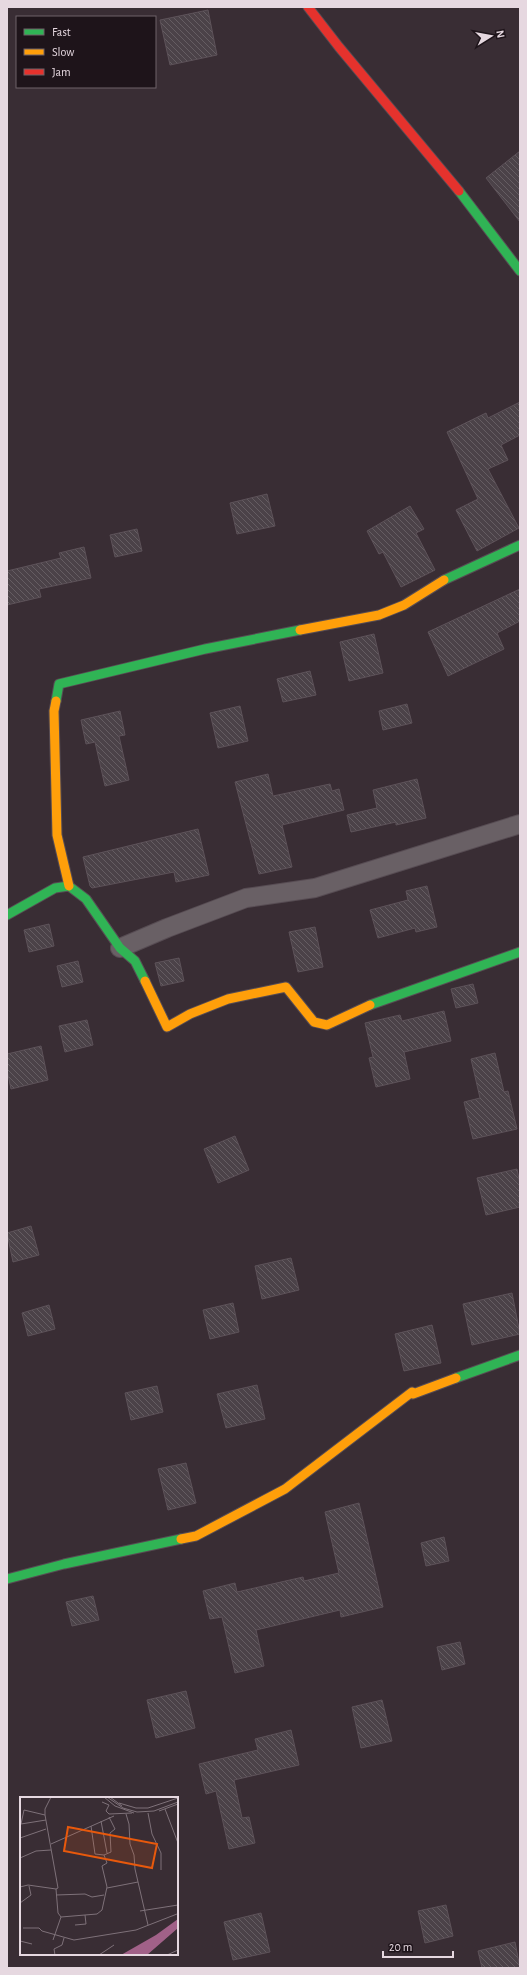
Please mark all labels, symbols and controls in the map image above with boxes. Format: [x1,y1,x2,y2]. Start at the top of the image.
legend [16,16,156,88]
north arrow [471,16,511,56]
text: Fast [52,26,71,38]
text: N [494,29,506,39]
text: Slow [52,46,74,58]
text: Jam [52,66,71,78]
inset map [20,1797,178,1955]
scale bar [383,1933,453,1959]
text: 20 m [389,1941,412,1953]

